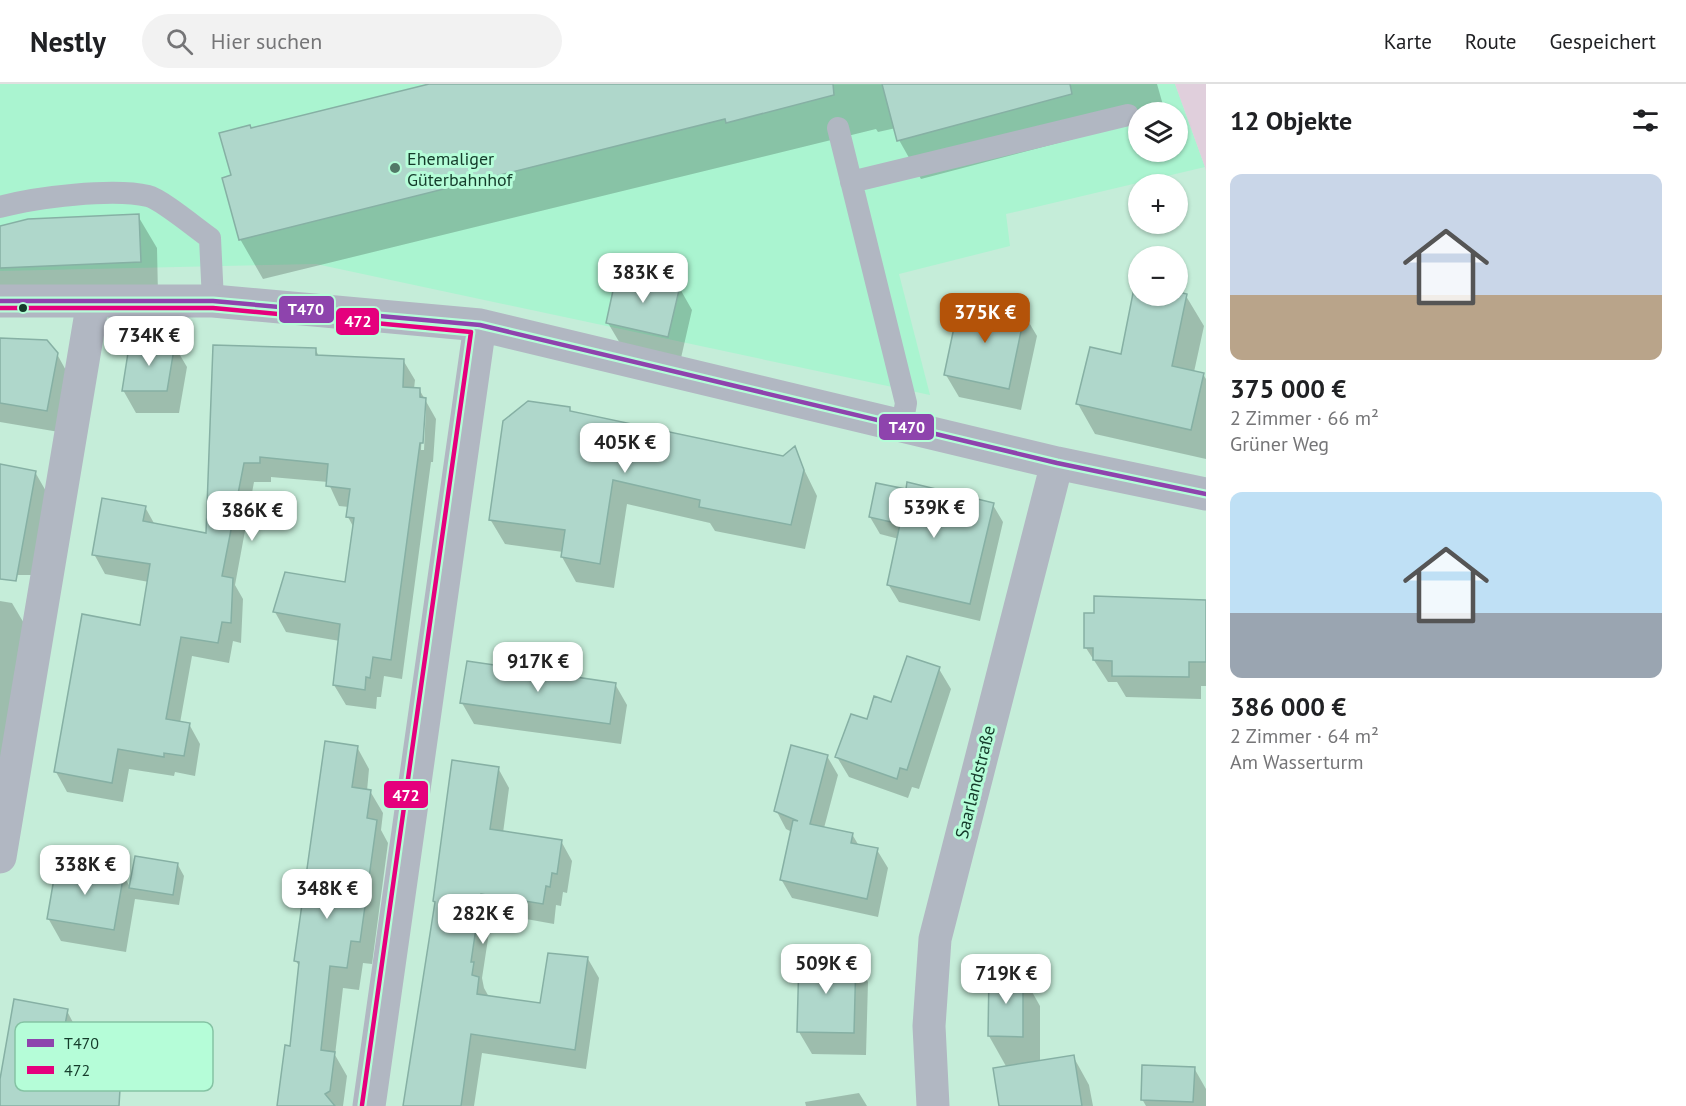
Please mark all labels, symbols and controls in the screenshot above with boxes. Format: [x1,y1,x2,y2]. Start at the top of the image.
search box [142,14,562,68]
text: Nestly [30,23,106,60]
icon: search [163,25,196,58]
text: Hier suchen [211,27,322,55]
text: Karte [1384,28,1432,55]
text: Route [1465,28,1516,55]
text: Gespeichert [1549,28,1656,55]
map controls [1128,102,1188,306]
button: layers [1128,102,1188,162]
text: 12 Objekte [1230,104,1352,137]
icon: filters [1629,104,1662,137]
place label: Ehemaliger Güterbahnhof [407,147,514,191]
marker: Ehemaliger Güterbahnhof [388,161,402,175]
button: + [1128,174,1188,234]
icon: home [1392,213,1500,321]
button: − [1128,246,1188,306]
pin: 383K € [594,253,692,304]
text: 383K € [612,259,674,285]
pin: 375K € [936,293,1034,344]
line badge: T470 [278,295,335,324]
text: T470 [288,299,324,319]
text: 375K € [954,299,1016,325]
unlabelled marker [17,302,29,314]
line badge: 472 [335,307,380,336]
text: 472 [344,311,372,331]
pin: 734K € [100,316,198,367]
text: 734K € [118,322,180,348]
text: 375 000 € [1230,372,1346,405]
text: 2 Zimmer · 66 m² [1230,405,1379,431]
line badge: T470 [878,413,935,441]
text: T470 [889,417,925,437]
pin: 405K € [576,423,674,474]
text: 405K € [594,429,656,455]
text: Grüner Weg [1230,431,1329,457]
pin: 539K € [885,488,983,539]
pin: 386K € [203,491,301,542]
text: 539K € [903,494,965,520]
text: 386K € [221,497,283,523]
icon: home [1392,531,1500,639]
pin: 917K € [489,642,587,693]
text: 917K € [507,648,569,674]
text: 386 000 € [1230,690,1346,723]
street label: Saarlandstraße [950,723,1000,841]
text: 2 Zimmer · 64 m² [1230,723,1379,749]
text: Am Wasserturm [1230,749,1364,775]
line badge: 472 [383,780,429,809]
text: 472 [392,785,420,805]
pin: 338K € [36,845,134,896]
text: 338K € [54,851,116,877]
pin: 348K € [278,869,376,920]
text: 348K € [296,875,358,901]
pin: 282K € [434,894,532,945]
text: 282K € [452,900,514,926]
pin: 509K € [777,944,875,995]
text: 509K € [795,950,857,976]
pin: 719K € [957,954,1055,1005]
text: 719K € [975,960,1037,986]
legend [15,1022,213,1091]
text: T470 [64,1033,99,1053]
text: 472 [64,1060,90,1080]

